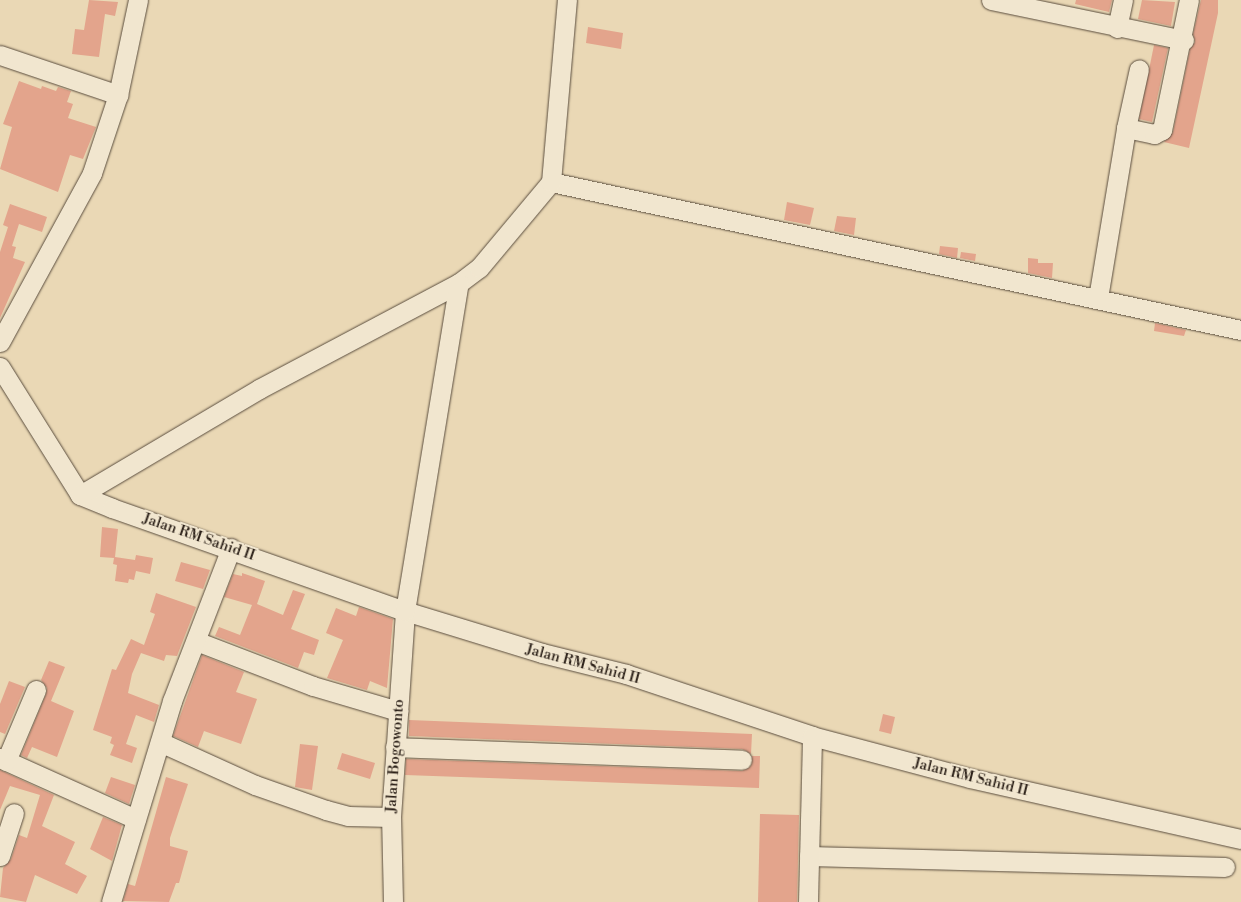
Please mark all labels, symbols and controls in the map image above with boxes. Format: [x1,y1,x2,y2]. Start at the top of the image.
street label: Jalan RM Sahid II [140,509,258,565]
street label: Jalan RM Sahid II [524,640,642,688]
street label: Jalan Bogowonto [382,698,408,814]
street label: Jalan RM Sahid II [912,754,1030,800]

